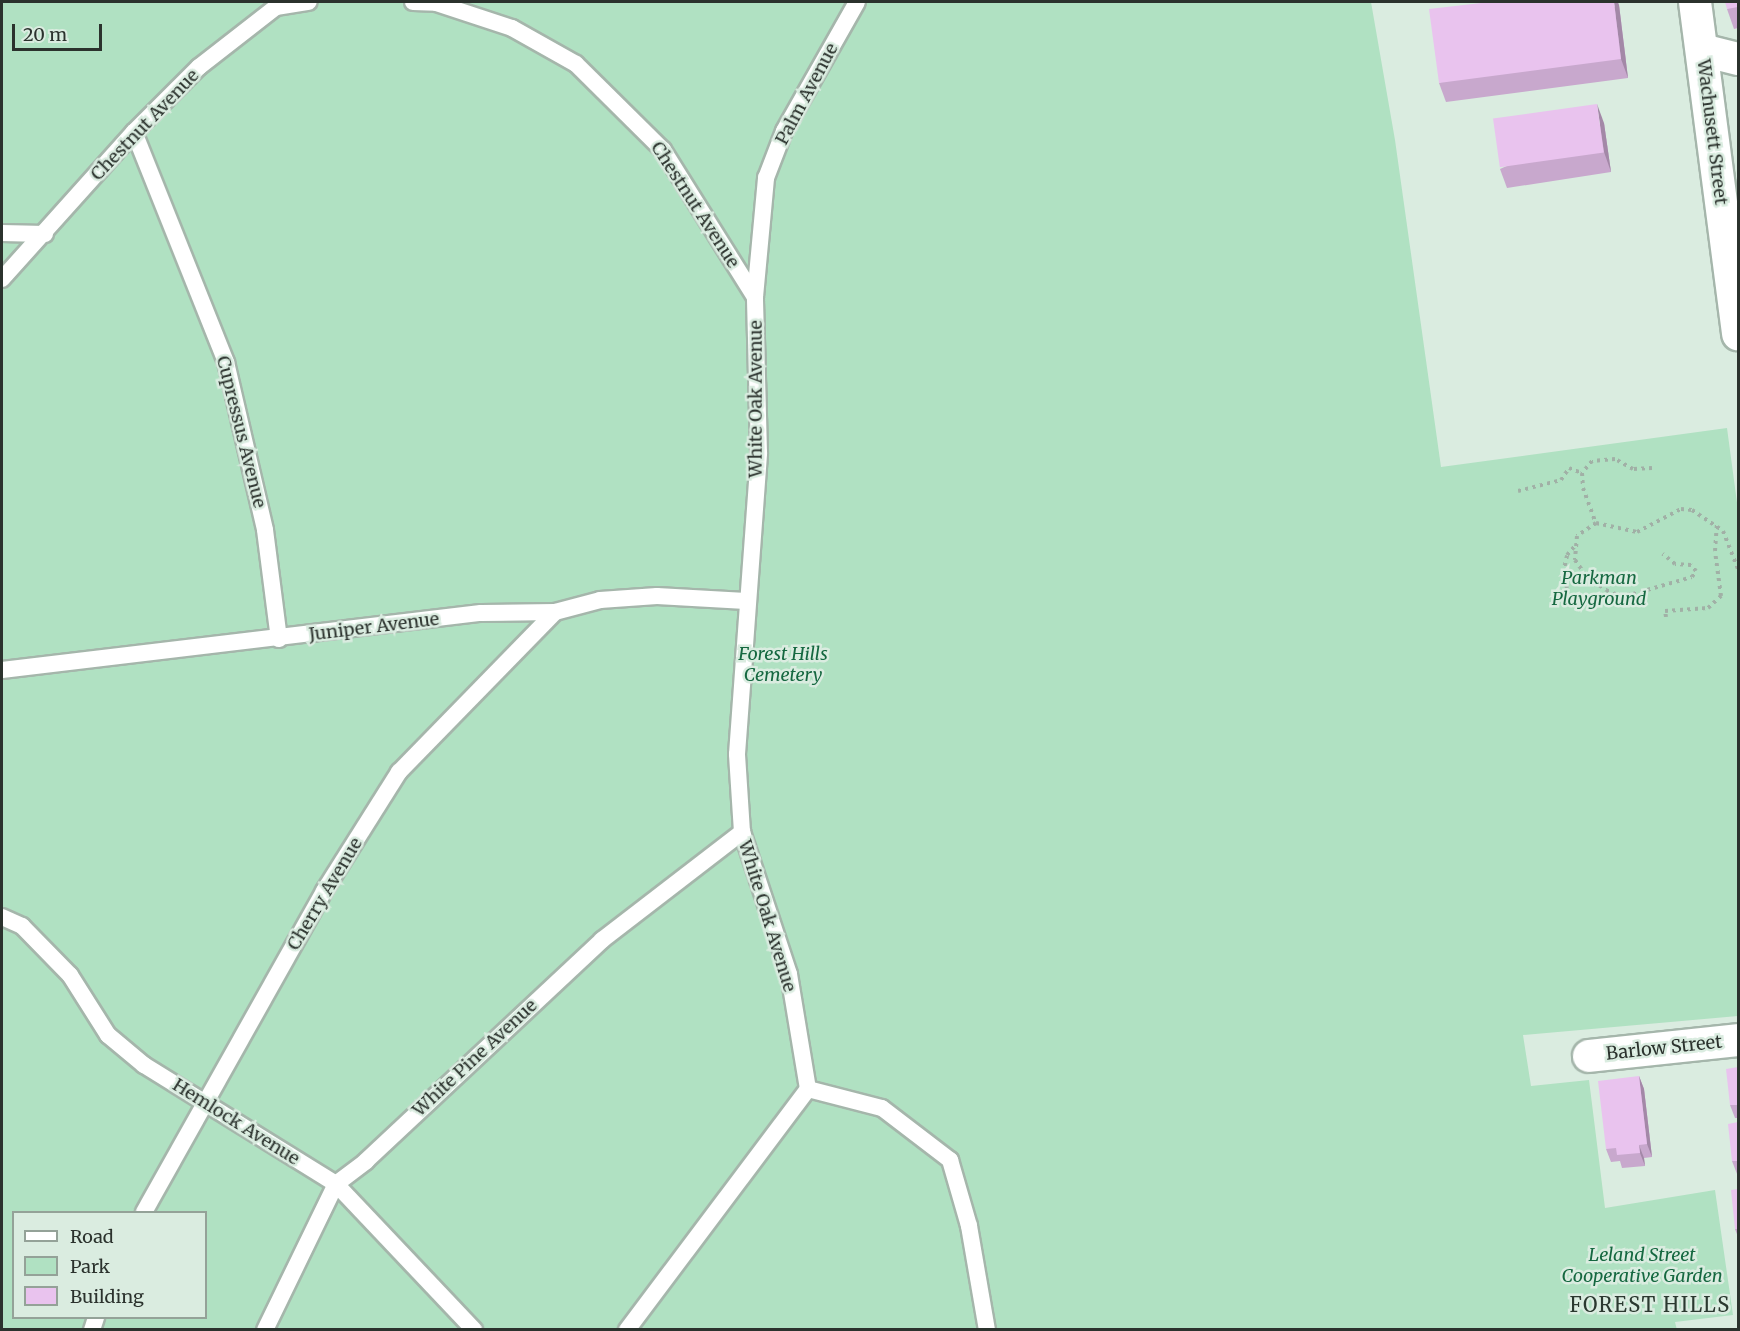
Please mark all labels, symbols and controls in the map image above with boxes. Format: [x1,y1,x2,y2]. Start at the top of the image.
scale bar [15,12,105,50]
text: 20 m [23,23,67,46]
street label: Palm Avenue [771,39,843,149]
street label: Wachusett Street [1692,58,1732,206]
street label: Chestnut Avenue [86,65,204,185]
street label: Chestnut Avenue [646,138,744,272]
street label: White Oak Avenue [745,320,767,478]
street label: Cupressus Avenue [212,354,270,510]
park label: Parkman Playground [1552,568,1646,610]
street label: Juniper Avenue [308,608,440,646]
park label: Forest Hills Cemetery [738,644,828,686]
street label: Cherry Avenue [283,834,367,954]
street label: White Oak Avenue [734,837,800,995]
street label: White Pine Avenue [408,995,542,1121]
street label: Barlow Street [1605,1031,1723,1065]
street label: Hemlock Avenue [169,1074,303,1170]
legend [12,1211,207,1319]
text: Road [70,1225,114,1248]
park label: Leland Street Cooperative Garden [1561,1245,1723,1288]
text: Park [70,1255,110,1278]
text: Building [70,1285,144,1308]
district label: FOREST HILLS [1569,1292,1731,1316]

